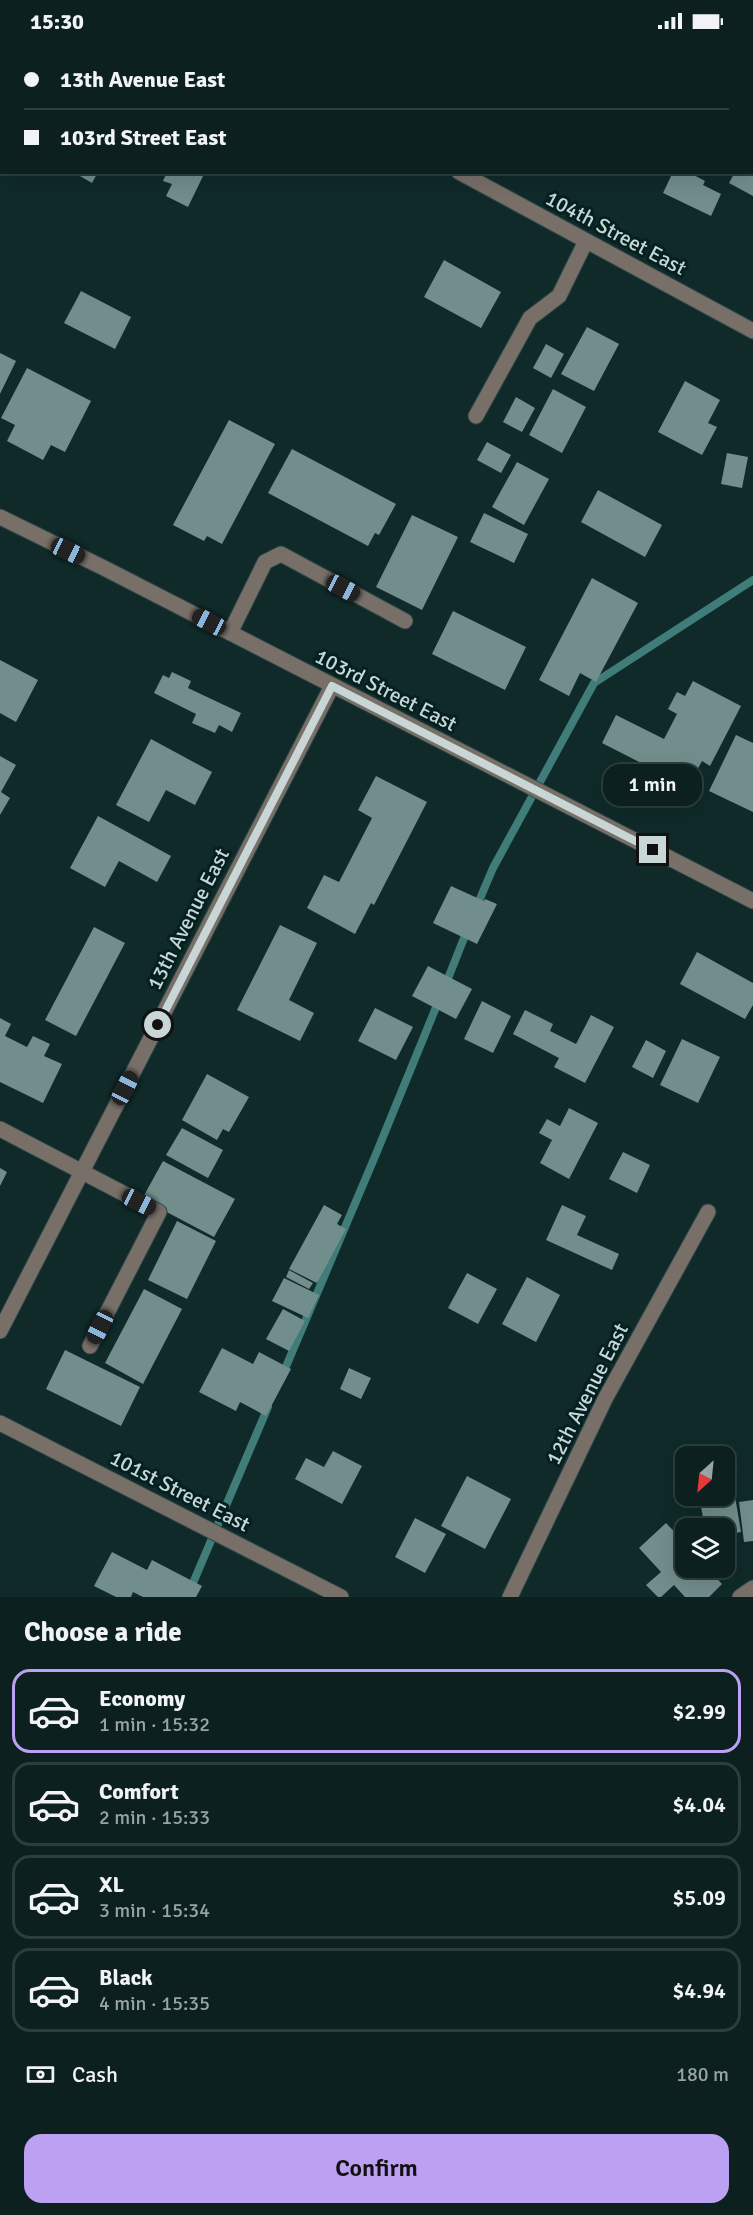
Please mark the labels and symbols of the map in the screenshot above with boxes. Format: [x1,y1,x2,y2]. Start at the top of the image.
street label: 104th Street East [541,185,691,281]
car [48,535,88,567]
car [323,572,363,604]
car [189,606,229,638]
street label: 103rd Street East [311,643,461,737]
callout: 1 min [604,763,702,805]
route end [639,836,666,863]
street label: 13th Avenue East [141,844,235,994]
route start [144,1011,171,1038]
car [109,1068,141,1108]
car [119,1186,159,1218]
car [84,1307,116,1347]
street label: 12th Avenue East [540,1319,634,1469]
street label: 101st Street East [106,1445,254,1537]
north arrow [675,1446,735,1506]

